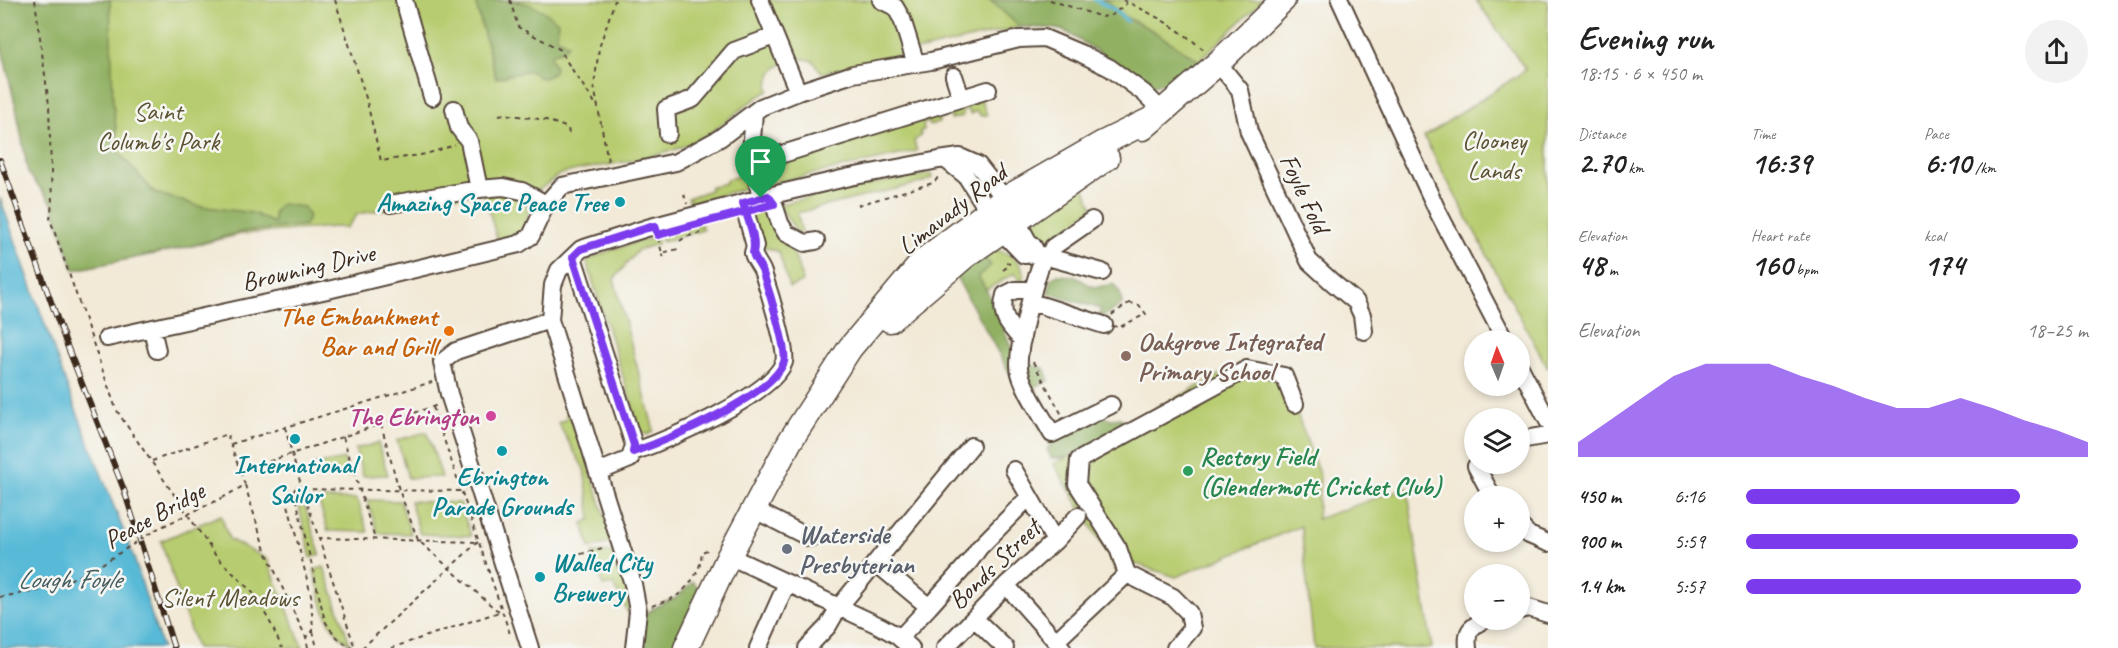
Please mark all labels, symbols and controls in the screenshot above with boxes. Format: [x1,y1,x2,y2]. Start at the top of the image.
text: Evening run [1578,17,1713,59]
button: share [2025,20,2088,83]
text: 18:15 · 6 × 450 m [1578,61,1702,86]
park label: Saint Columb's Park [97,95,222,158]
park label: Clooney Lands [1462,124,1528,187]
text: Distance [1578,124,1626,144]
text: Time [1751,124,1775,144]
text: Pace [1924,124,1949,144]
pin [735,136,786,198]
text: 2.70 [1578,144,1624,182]
text: 16:39 [1751,144,1811,182]
text: 6:10 [1924,144,1971,182]
icon: arrive [744,145,777,178]
street label: Foyle Fold [1272,148,1339,241]
street label: Limavady Road [891,154,1016,262]
text: km [1624,158,1644,178]
text: /km [1971,158,1996,178]
place label: Amazing Space Peace Tree [376,186,610,219]
marker: Amazing Space Peace Tree [613,195,627,209]
text: Elevation [1578,226,1627,246]
text: Heart rate [1751,226,1809,246]
text: kcal [1924,226,1945,246]
street label: Browning Drive [238,236,380,299]
text: 48 [1578,246,1605,284]
text: 160 [1751,246,1792,284]
text: 174 [1924,246,1964,284]
text: m [1605,260,1618,280]
text: bpm [1792,260,1818,280]
place label: The Embankment Bar and Grill [280,300,442,363]
text: Elevation [1578,318,1640,343]
text: 18–25 m [2027,318,2088,343]
marker: The Embankment Bar and Grill [442,324,456,338]
place label: Oakgrove Integrated Primary School [1138,325,1326,388]
north arrow [1464,330,1530,396]
map controls [1464,330,1530,630]
marker: Oakgrove Integrated Primary School [1119,349,1133,363]
place label: The Ebrington [348,400,480,433]
button: layers [1464,408,1530,474]
marker: The Ebrington [484,409,498,423]
marker: International Sailor [288,432,302,446]
place label: Rectory Field (Glendermott Cricket Club) [1200,440,1444,503]
marker: Ebrington Parade Grounds [495,444,509,458]
place label: International Sailor [234,448,361,511]
place label: Ebrington Parade Grounds [432,460,575,523]
marker: Rectory Field (Glendermott Cricket Club) [1181,464,1195,478]
street label: Peace Bridge [98,474,212,556]
text: 450 m [1578,484,1621,509]
text: 6:16 [1674,484,1705,509]
button: + [1464,486,1530,552]
street label: Bonds Street [941,510,1050,616]
place label: Waterside Presbyterian [799,518,915,581]
text: 900 m [1578,529,1621,554]
text: 5:59 [1674,529,1705,554]
marker: Waterside Presbyterian [780,542,794,556]
place label: Walled City Brewery [552,546,654,609]
water label: Lough Foyle [17,562,125,596]
button: − [1464,564,1530,630]
marker: Walled City Brewery [533,570,547,584]
text: 1.4 km [1578,574,1625,599]
text: 5:57 [1674,574,1705,599]
park label: Silent Meadows [161,581,301,614]

